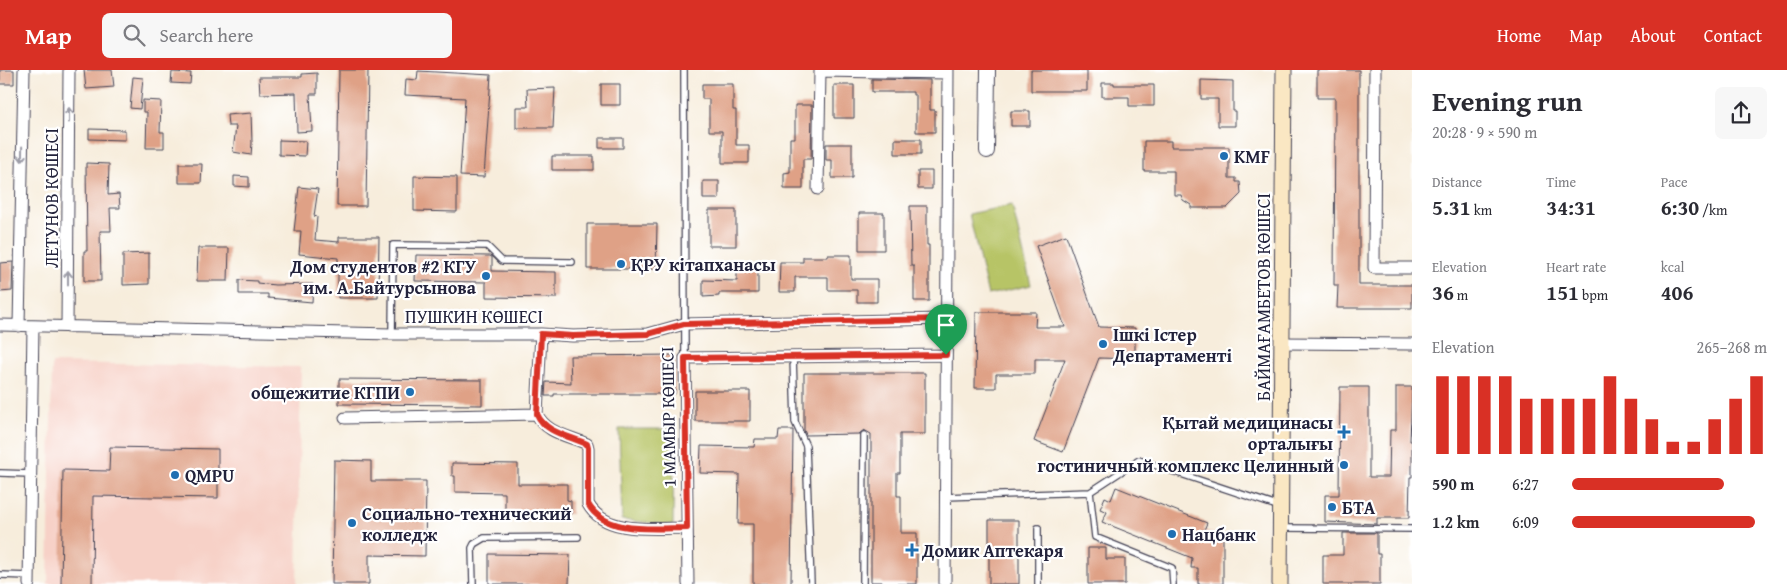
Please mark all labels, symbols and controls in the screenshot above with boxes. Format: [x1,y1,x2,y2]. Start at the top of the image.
search box [102,13,452,58]
text: Map [25,18,72,53]
icon: search [120,21,148,49]
text: Search here [160,21,253,49]
text: Home [1497,22,1541,49]
text: Map [1569,22,1602,49]
text: About [1630,22,1676,49]
text: Contact [1704,22,1762,49]
text: Evening run [1432,80,1583,121]
button: share [1715,87,1767,139]
one-way arrow [64,108,74,124]
text: 20:28 · 9 × 590 m [1432,120,1537,144]
street label: ЛЕТУНОВ КӨШЕСІ [38,128,65,268]
place label: KMF [1234,143,1270,170]
one-way arrow [17,145,27,161]
marker: KMF [1218,150,1230,162]
text: Distance [1432,172,1482,192]
text: Time [1546,172,1576,192]
text: Pace [1661,172,1688,192]
text: 5.31 [1432,192,1471,223]
text: 34:31 [1546,192,1596,223]
text: 6:30 [1661,192,1699,223]
street label: БАЙМАҒАМБЕТОВ КӨШЕСІ [1250,193,1277,401]
text: km [1471,200,1492,220]
text: /km [1699,200,1727,220]
place label: ҚРУ кітапханасы [631,251,776,278]
place label: Дом студентов #2 КГУ им. А.Байтурсынова [289,253,477,301]
text: Elevation [1432,257,1487,277]
text: Heart rate [1546,257,1606,277]
text: kcal [1661,257,1685,277]
marker: ҚРУ кітапханасы [615,258,627,270]
one-way arrow [63,270,73,286]
marker: Дом студентов #2 КГУ им. А.Байтурсынова [480,270,492,282]
text: 36 [1432,277,1454,308]
text: 151 [1546,277,1579,308]
text: 406 [1661,277,1693,308]
text: m [1454,285,1468,305]
text: bpm [1579,285,1608,305]
street label: ПУШКИН КӨШЕСІ [405,303,543,330]
pin [925,304,967,355]
icon: arrive [932,311,960,339]
place label: Ішкі Істер Департаменті [1112,321,1232,369]
text: Elevation [1432,335,1495,359]
text: 265–268 m [1697,335,1767,359]
marker: Ішкі Істер Департаменті [1097,338,1109,350]
street label: 1 МАМЫР КӨШЕСІ [653,346,683,488]
place label: общежитие КГПИ [251,379,400,406]
marker: общежитие КГПИ [404,386,416,398]
place label: Қытай медицинасы орталығы [1163,409,1333,457]
marker: Қытай медицинасы орталығы [1337,425,1351,439]
place label: гостиничный комплекс Целинный [1037,452,1334,479]
marker: гостиничный комплекс Целинный [1338,459,1350,471]
place label: QMPU [185,462,234,489]
marker: QMPU [169,469,181,481]
text: 590 m [1432,472,1474,496]
text: 6:27 [1512,472,1539,496]
place label: БТА [1342,494,1376,521]
place label: Социально-технический колледж [362,500,572,548]
marker: БТА [1326,501,1338,513]
text: 1.2 km [1432,510,1479,534]
text: 6:09 [1512,510,1539,534]
marker: Социально-технический колледж [346,517,358,529]
place label: Нацбанк [1182,521,1256,548]
marker: Нацбанк [1166,528,1178,540]
place label: Домик Аптекаря [921,537,1064,564]
marker: Домик Аптекаря [906,544,918,556]

